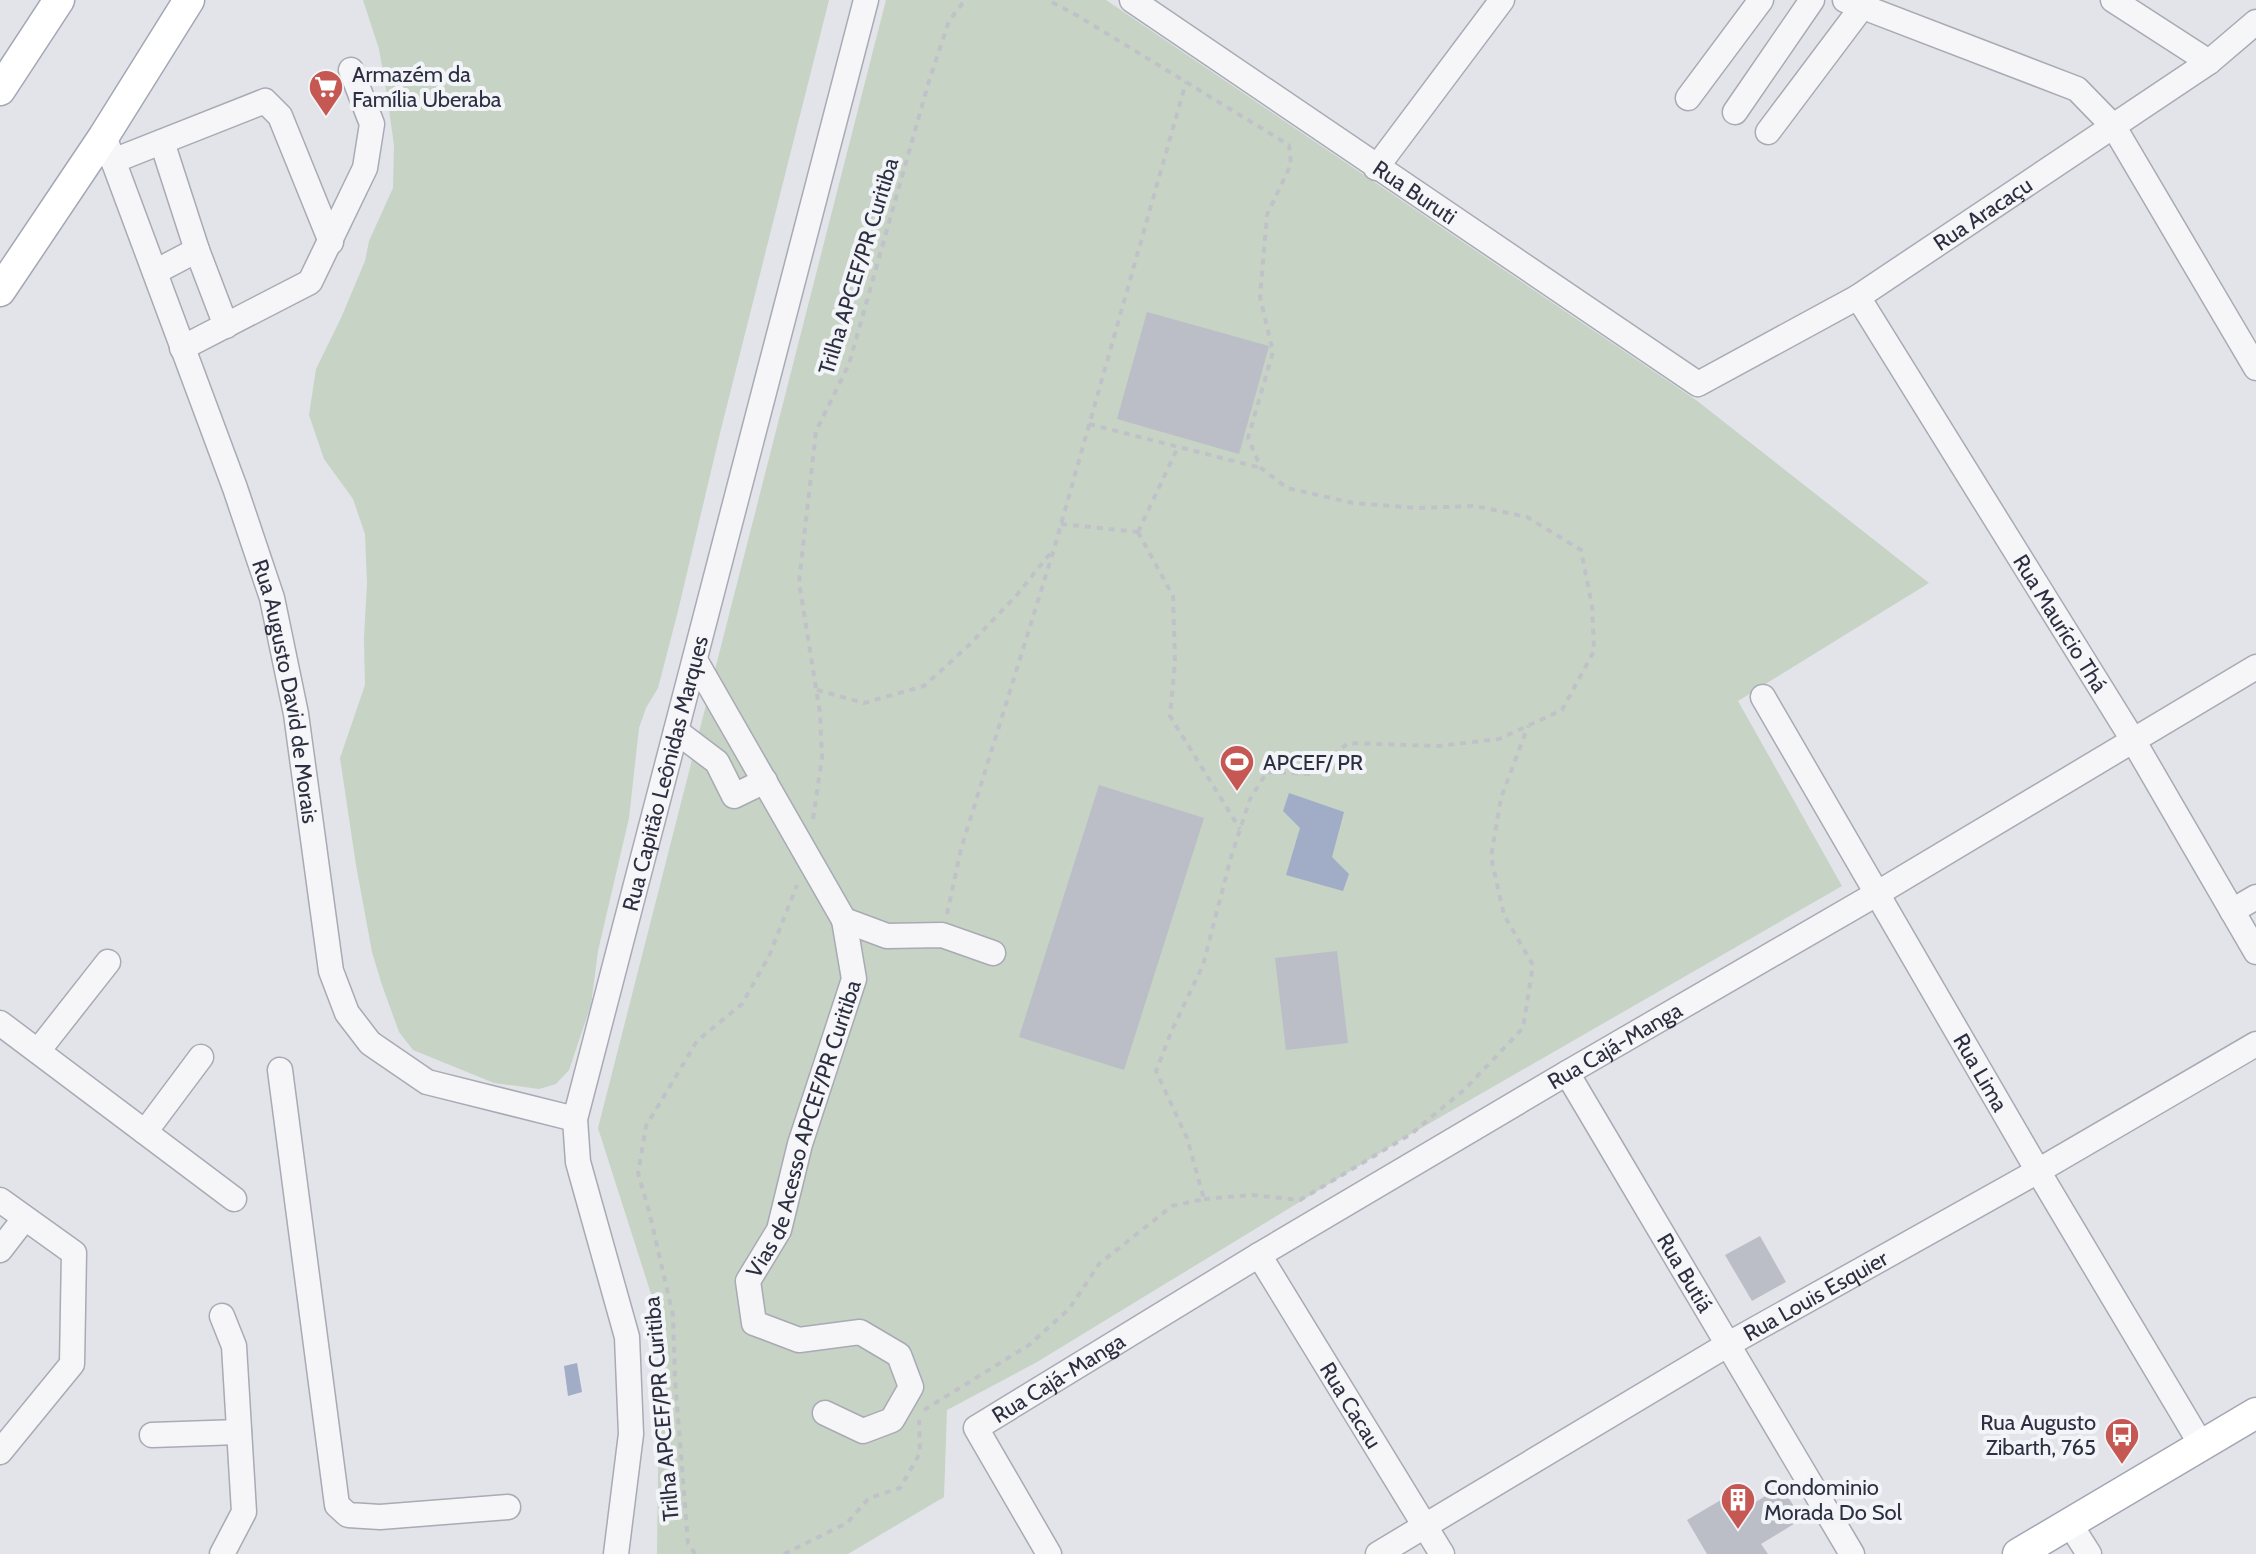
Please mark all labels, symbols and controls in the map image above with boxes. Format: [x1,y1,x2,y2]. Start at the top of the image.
place label: Armazém da Família Uberaba [352,61,502,113]
supermarket icon: Armazém da Família Uberaba [307,68,345,118]
street label: Trilha APCEF/PR Curitiba [813,154,904,378]
street label: Rua Buruti [1368,155,1462,230]
street label: Rua Aracaçu [1928,171,2037,257]
street label: Rua Maurício Thá [2007,550,2113,698]
street label: Rua Augusto David de Morais [246,556,324,825]
street label: Rua Capitão Leônidas Marques [617,633,714,914]
sports icon: APCEF/ PR [1218,743,1256,793]
place label: APCEF/ PR [1263,749,1363,776]
street label: Vias de Acesso APCEF/PR Curitiba [740,976,867,1283]
street label: Rua Cajá-Manga [1543,996,1687,1095]
street label: Rua Lima [1947,1029,2014,1117]
street label: Rua Butiá [1651,1228,1719,1318]
street label: Rua Louis Esquier [1739,1245,1893,1347]
street label: Trilha APCEF/PR Curitiba [638,1295,685,1522]
street label: Rua Cajá-Manga [987,1327,1130,1429]
street label: Rua Cacau [1314,1357,1387,1453]
place label: Rua Augusto Zibarth, 765 [1980,1409,2096,1461]
bus stop icon: Rua Augusto Zibarth, 765 [2103,1416,2141,1466]
place label: Condominio Morada Do Sol [1764,1474,1903,1526]
building icon: Condominio Morada Do Sol [1719,1481,1757,1531]

